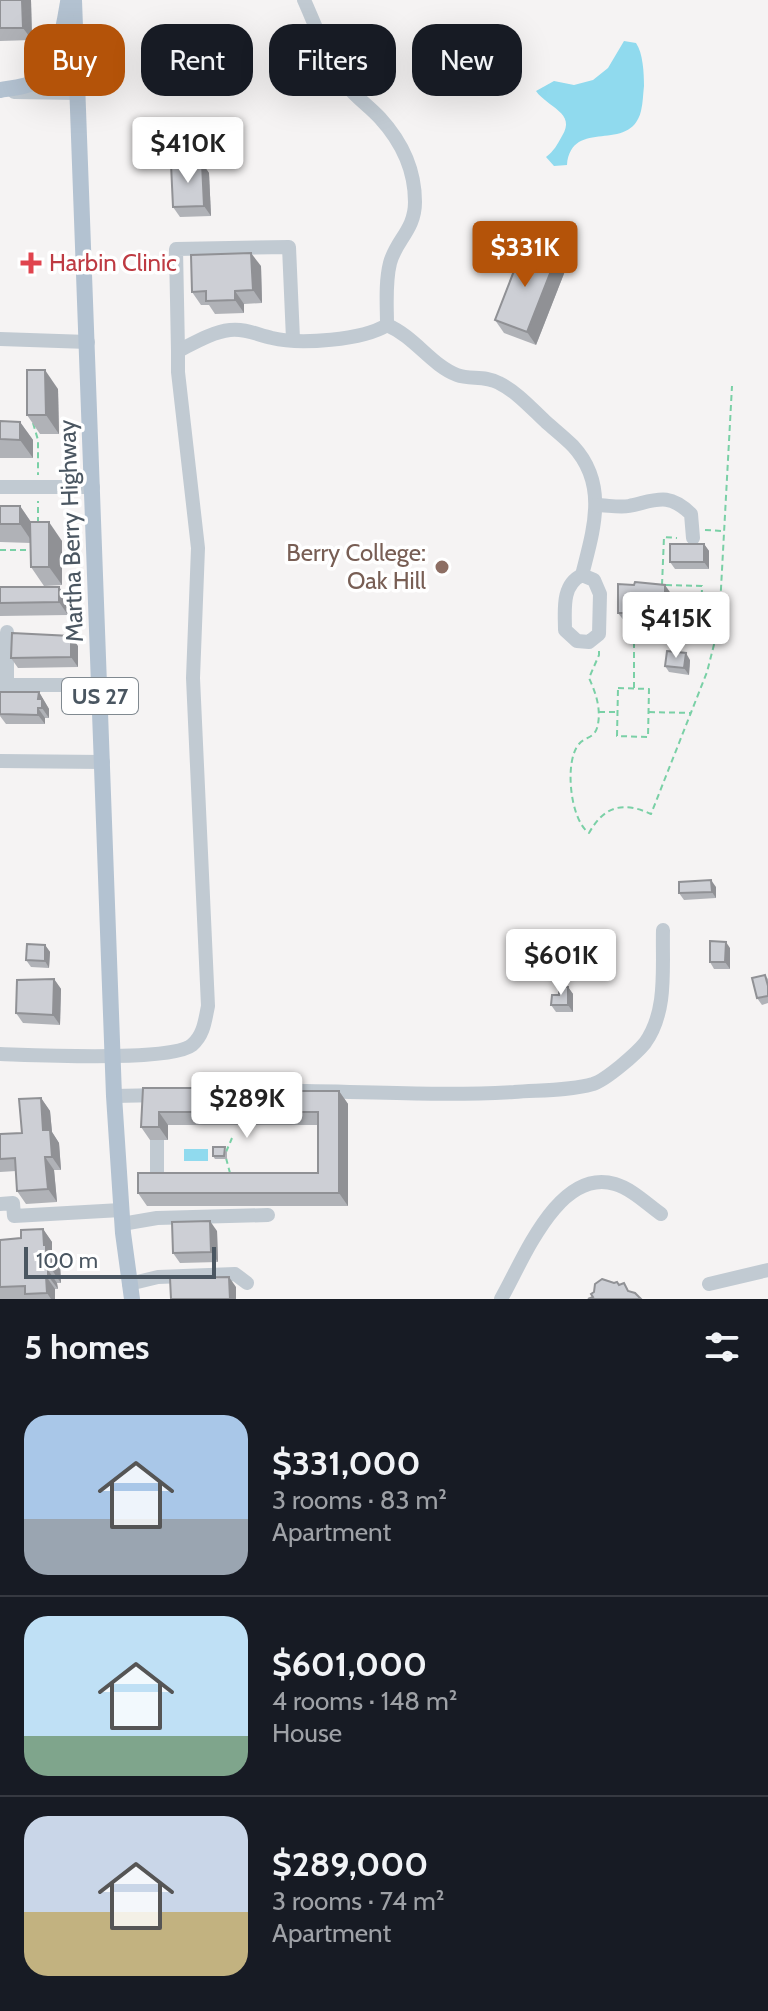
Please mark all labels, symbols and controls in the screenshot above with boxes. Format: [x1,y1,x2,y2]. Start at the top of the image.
chip: Buy [24,24,125,96]
chip: Rent [141,24,253,96]
chip: Filters [269,24,396,96]
chip: New [412,24,522,96]
pin: $410K [132,117,244,185]
text: $410K [150,127,226,159]
pin: $331K [469,221,581,289]
text: $331K [490,231,560,263]
place label: Harbin Clinic [49,248,177,277]
marker: Harbin Clinic [20,252,42,274]
street label: Martha Berry Highway [52,419,89,643]
place label: Berry College: Oak Hill [286,538,426,595]
marker: Berry College: Oak Hill [433,558,451,576]
pin: $415K [620,592,732,660]
text: $415K [641,602,711,634]
road number: US 27 [62,678,138,714]
pin: $601K [505,929,617,997]
text: $601K [524,939,598,971]
pin: $289K [191,1072,303,1140]
text: $289K [209,1082,285,1114]
scale bar [24,1243,216,1279]
text: 100 m [36,1247,98,1274]
icon: filters [700,1325,744,1369]
text: 5 homes [24,1326,149,1368]
text: $331,000 [272,1442,421,1484]
icon: home [88,1447,184,1543]
text: 3 rooms · 83 m² [272,1484,447,1516]
text: Apartment [272,1516,391,1548]
text: $601,000 [272,1643,427,1685]
icon: home [88,1648,184,1744]
text: 4 rooms · 148 m² [272,1685,457,1717]
text: House [272,1717,342,1749]
text: $289,000 [272,1843,428,1885]
icon: home [88,1848,184,1944]
text: 3 rooms · 74 m² [272,1885,444,1917]
text: Apartment [272,1917,391,1949]

